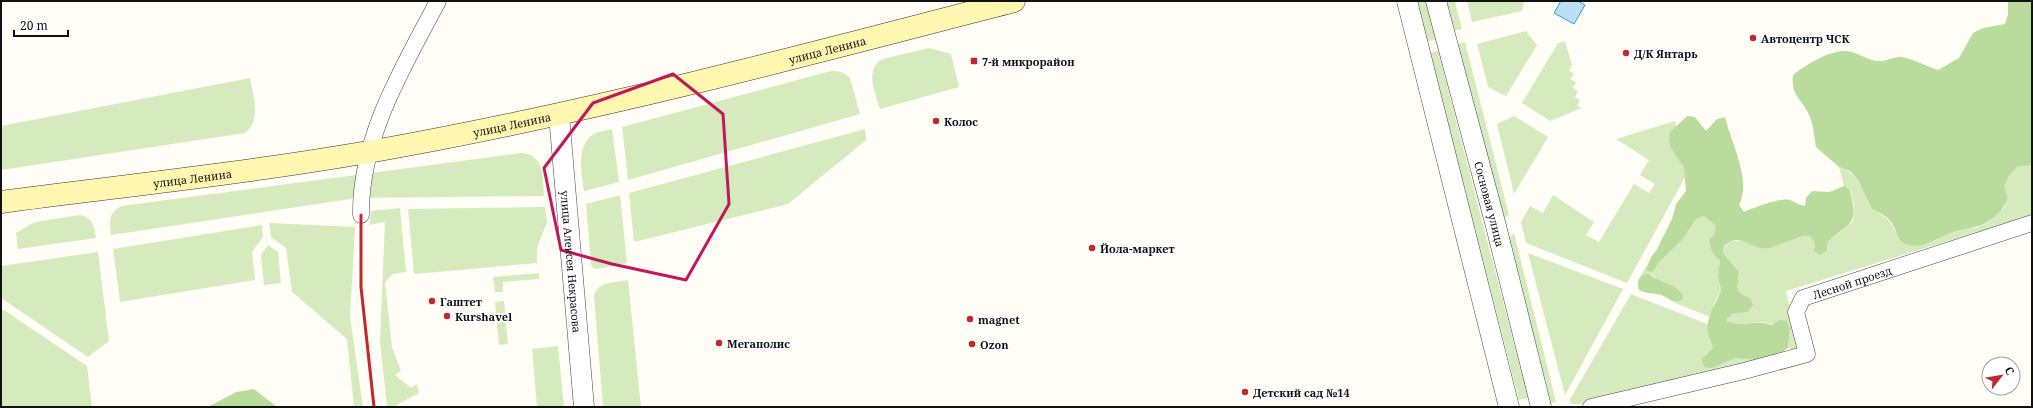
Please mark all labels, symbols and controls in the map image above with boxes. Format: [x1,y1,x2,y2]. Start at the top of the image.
scale bar [14,12,68,38]
text: 20 m [20,17,48,34]
place label: Автоцентр ЧСК [1761,31,1851,46]
street label: улица Ленина [787,32,867,66]
marker: Автоцентр ЧСК [1748,33,1758,43]
place label: Д/К Янтарь [1634,46,1698,61]
marker: Д/К Янтарь [1621,48,1631,58]
place label: 7-й микрорайон [982,54,1075,69]
marker: 7-й микрорайон [969,56,979,66]
street label: улица Ленина [472,108,552,139]
place label: Колос [944,114,978,129]
marker: Колос [931,116,941,126]
street label: Сосновая улица [1472,160,1508,248]
street label: улица Ленина [152,165,233,190]
street label: улица Алексея Некрасова [558,190,585,333]
place label: Йола-маркет [1100,241,1175,256]
marker: Йола-маркет [1087,243,1097,253]
street label: Лесной проезд [1811,262,1893,302]
place label: Гаштет [440,294,482,309]
marker: Гаштет [427,296,437,306]
place label: Kurshavel [455,309,512,324]
marker: Kurshavel [442,311,452,321]
place label: magnet [978,312,1020,327]
marker: magnet [965,314,975,324]
place label: Мегаполис [727,336,790,351]
place label: Ozon [980,337,1009,352]
marker: Мегаполис [714,338,724,348]
marker: Ozon [967,339,977,349]
north arrow [1981,356,2021,396]
text: С [2002,364,2018,378]
place label: Детский сад №14 [1253,385,1350,400]
marker: Детский сад №14 [1240,387,1250,397]

